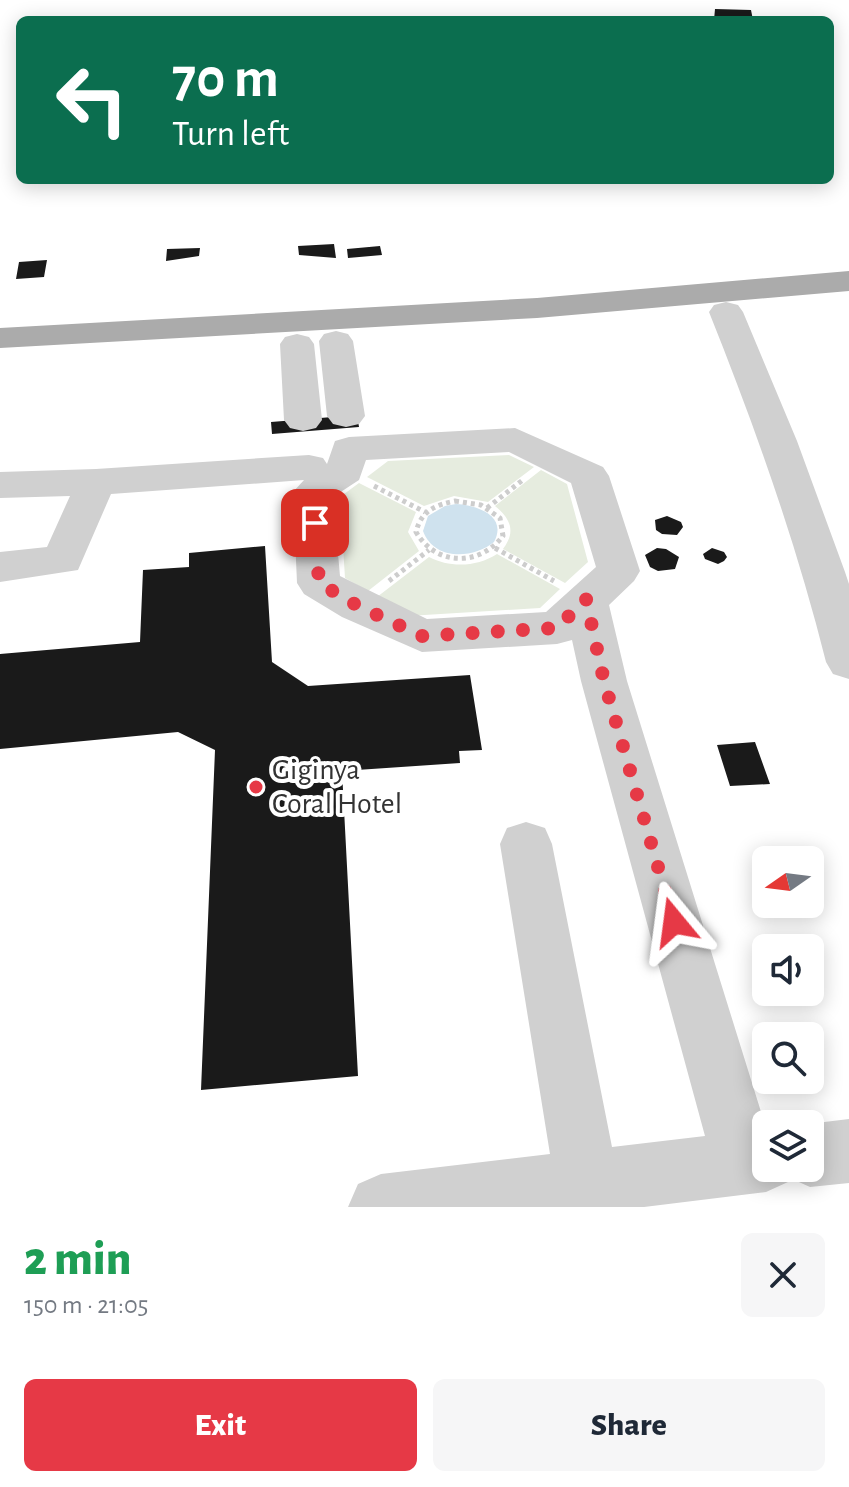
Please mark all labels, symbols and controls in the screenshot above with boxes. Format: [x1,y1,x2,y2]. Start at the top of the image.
icon: left [40,48,144,152]
text: 70 m [172,51,279,107]
text: Turn left [172,116,289,152]
pin [281,489,349,557]
icon: arrive [293,501,337,545]
place label: Giginya Coral Hotel [272,755,402,819]
marker: Giginya Coral Hotel [247,778,265,796]
north arrow [752,846,824,918]
map controls [752,846,824,1182]
position arrow [632,880,716,964]
button: sound [752,934,824,1006]
button: search [752,1022,824,1094]
button: layers [752,1110,824,1182]
button: close [741,1233,825,1317]
text: 2 min [24,1236,132,1284]
text: 150 m · 21:05 [24,1292,149,1318]
button: Exit [24,1379,417,1471]
button: Share [433,1379,825,1471]

